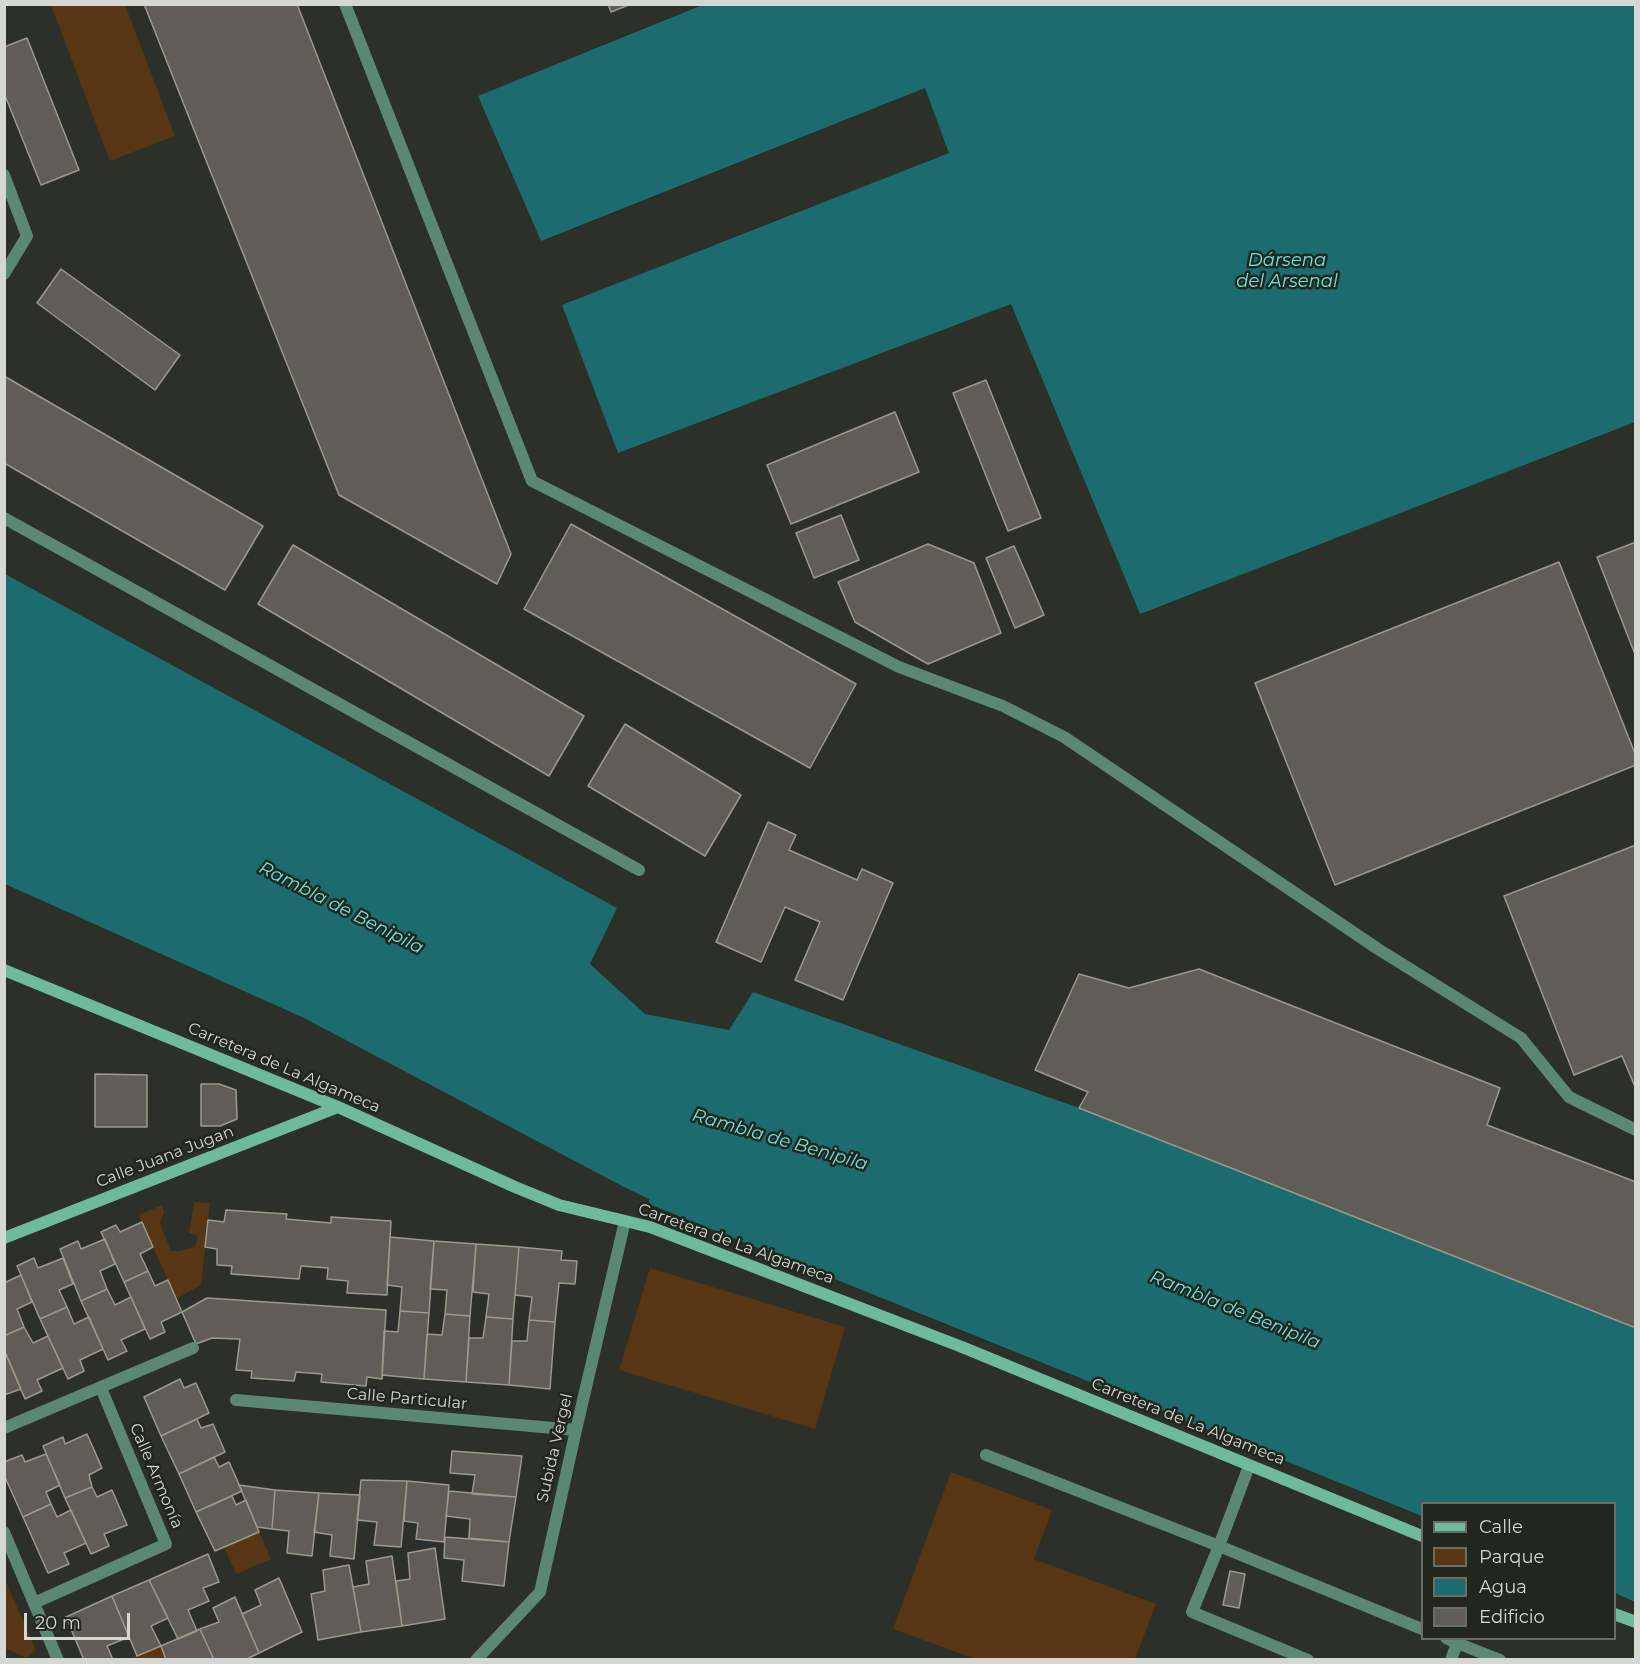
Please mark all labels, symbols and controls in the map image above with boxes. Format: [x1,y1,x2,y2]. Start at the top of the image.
water label: Dársena del Arsenal [1236,250,1338,292]
water label: Rambla de Benipila [255,857,427,959]
street label: Carretera de La Algameca [185,1019,383,1117]
water label: Rambla de Benipila [690,1105,870,1175]
street label: Calle Juana Jugan [94,1122,236,1192]
street label: Carretera de La Algameca [635,1200,837,1288]
water label: Rambla de Benipila [1147,1266,1323,1354]
street label: Carretera de La Algameca [1088,1374,1288,1470]
street label: Calle Particular [346,1384,468,1414]
street label: Subida Vergel [533,1392,577,1504]
street label: Calle Armonía [125,1420,187,1532]
legend [1421,1502,1616,1640]
text: Calle [1479,1516,1523,1538]
text: Parque [1479,1546,1544,1568]
text: Agua [1479,1576,1527,1598]
scale bar [27,1601,134,1639]
text: Edificio [1479,1606,1545,1628]
text: 20 m [35,1612,81,1634]

